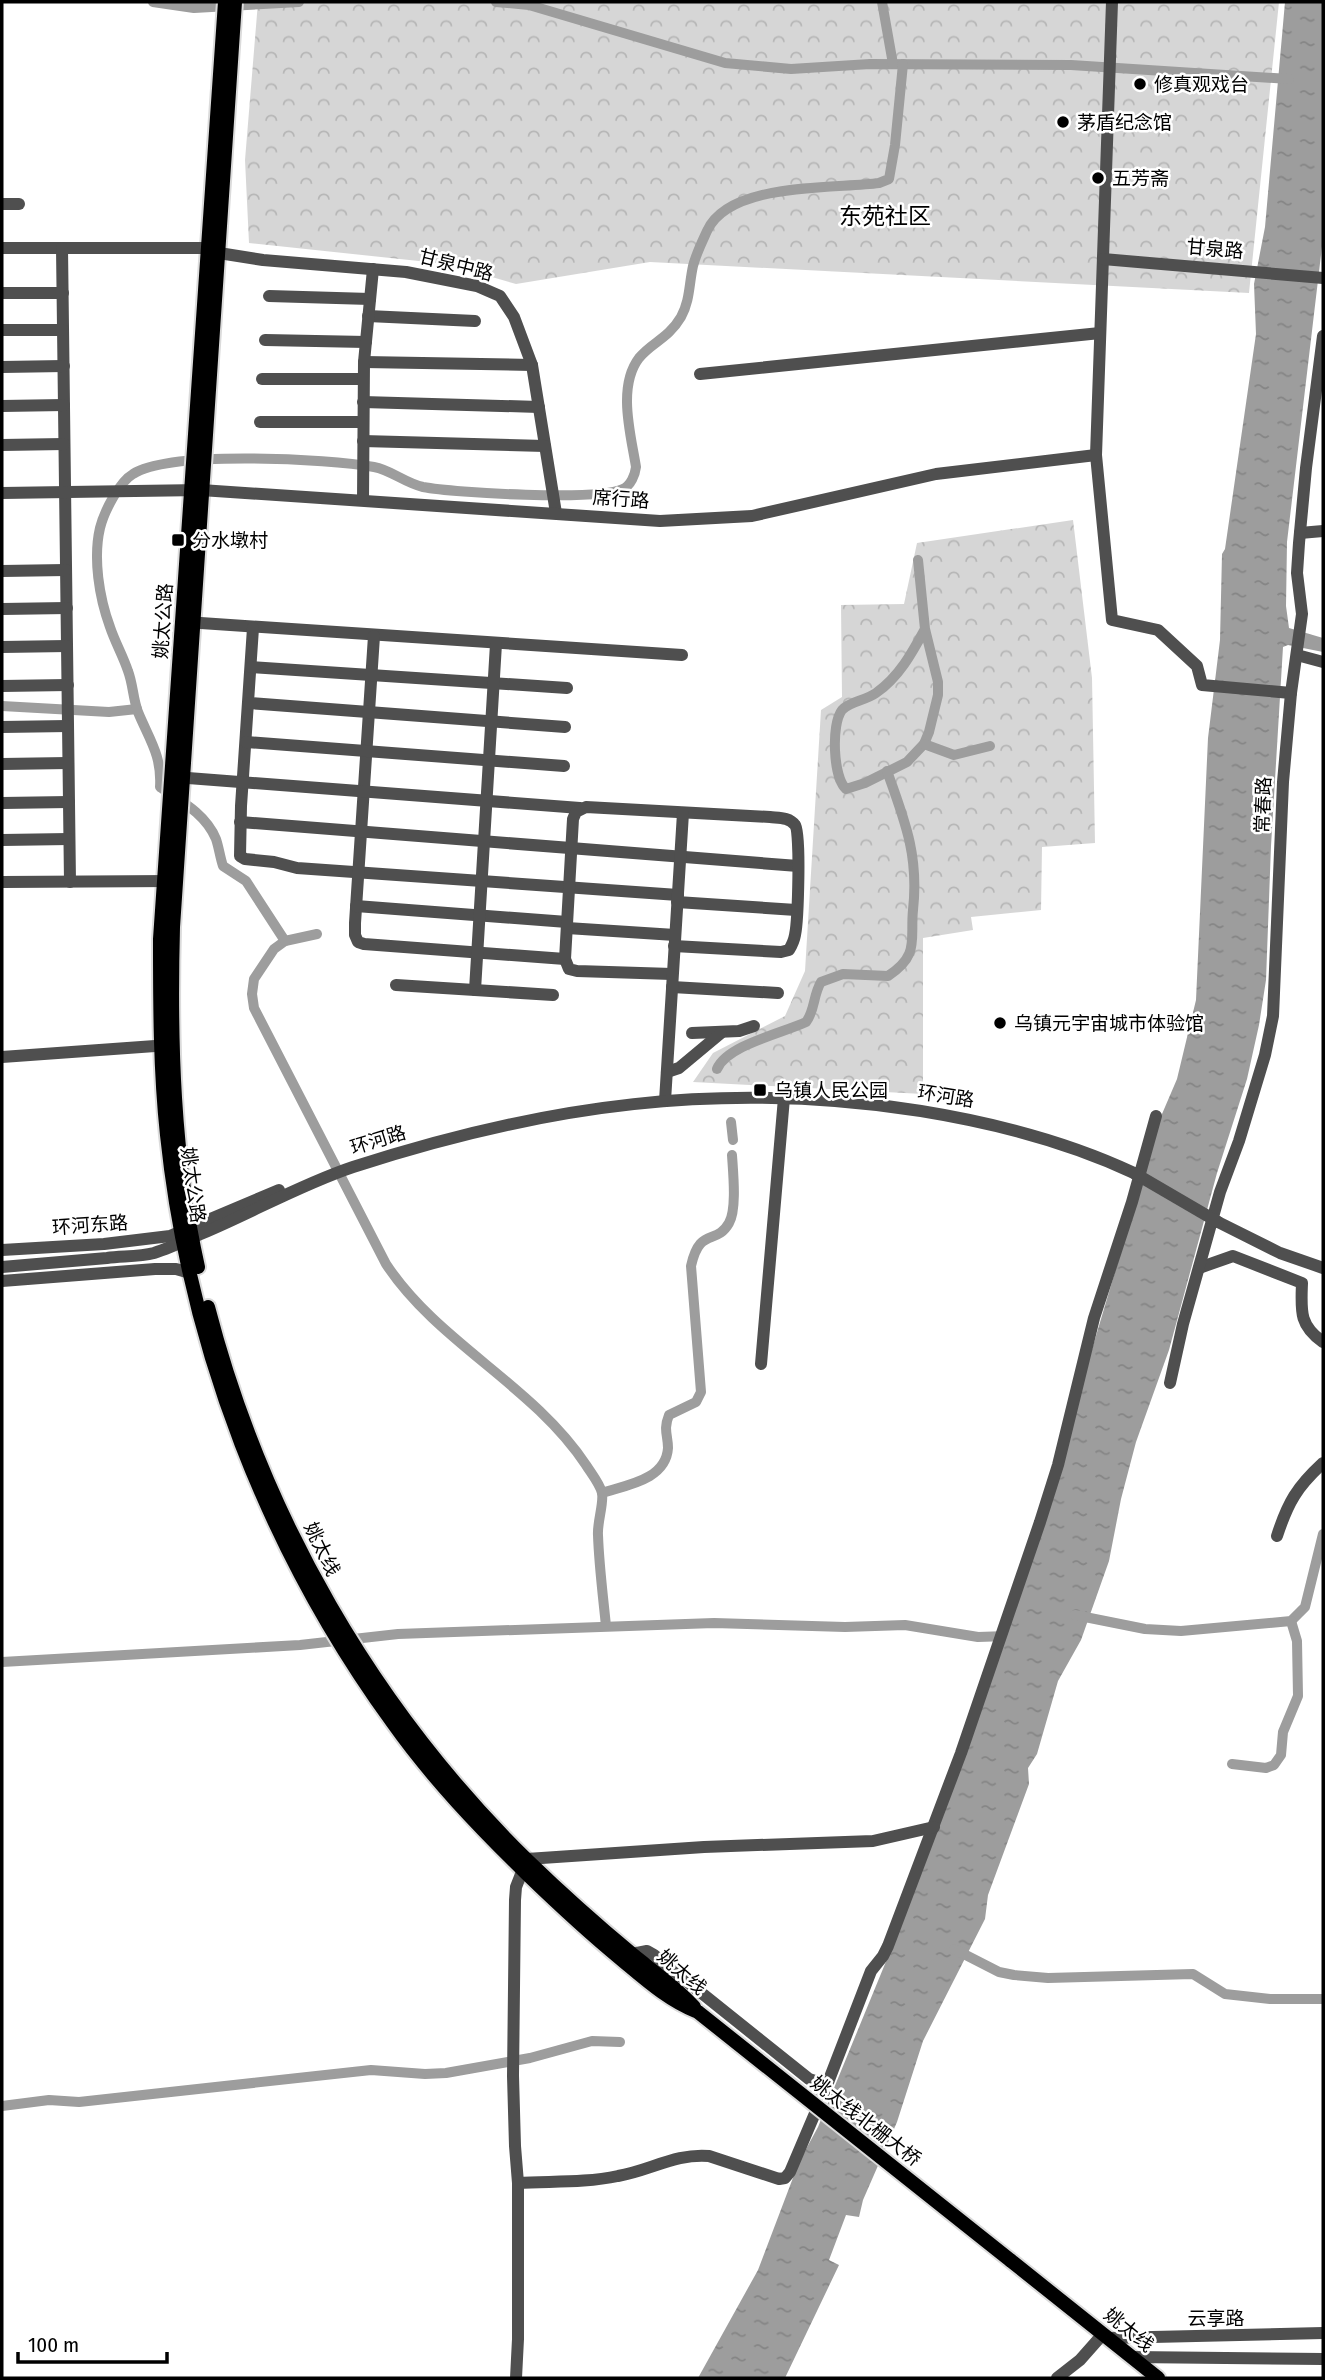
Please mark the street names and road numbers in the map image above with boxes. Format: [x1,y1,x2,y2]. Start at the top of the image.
street label: 甘泉路 [1186,235,1244,263]
street label: 甘泉中路 [416,245,496,285]
street label: 席行路 [592,486,650,512]
street label: 姚太公路 [149,582,177,660]
street label: 常春路 [1251,776,1275,834]
street label: 环河路 [916,1080,976,1112]
street label: 环河路 [347,1121,409,1159]
street label: 姚太公路 [176,1146,210,1224]
street label: 环河东路 [51,1211,129,1239]
street label: 姚太线 [299,1518,345,1580]
street label: 姚太线 [653,1945,711,1999]
street label: 姚太线北栅大桥 [807,2071,925,2171]
street label: 姚太线 [1100,2303,1158,2357]
street label: 云享路 [1187,2307,1245,2330]

